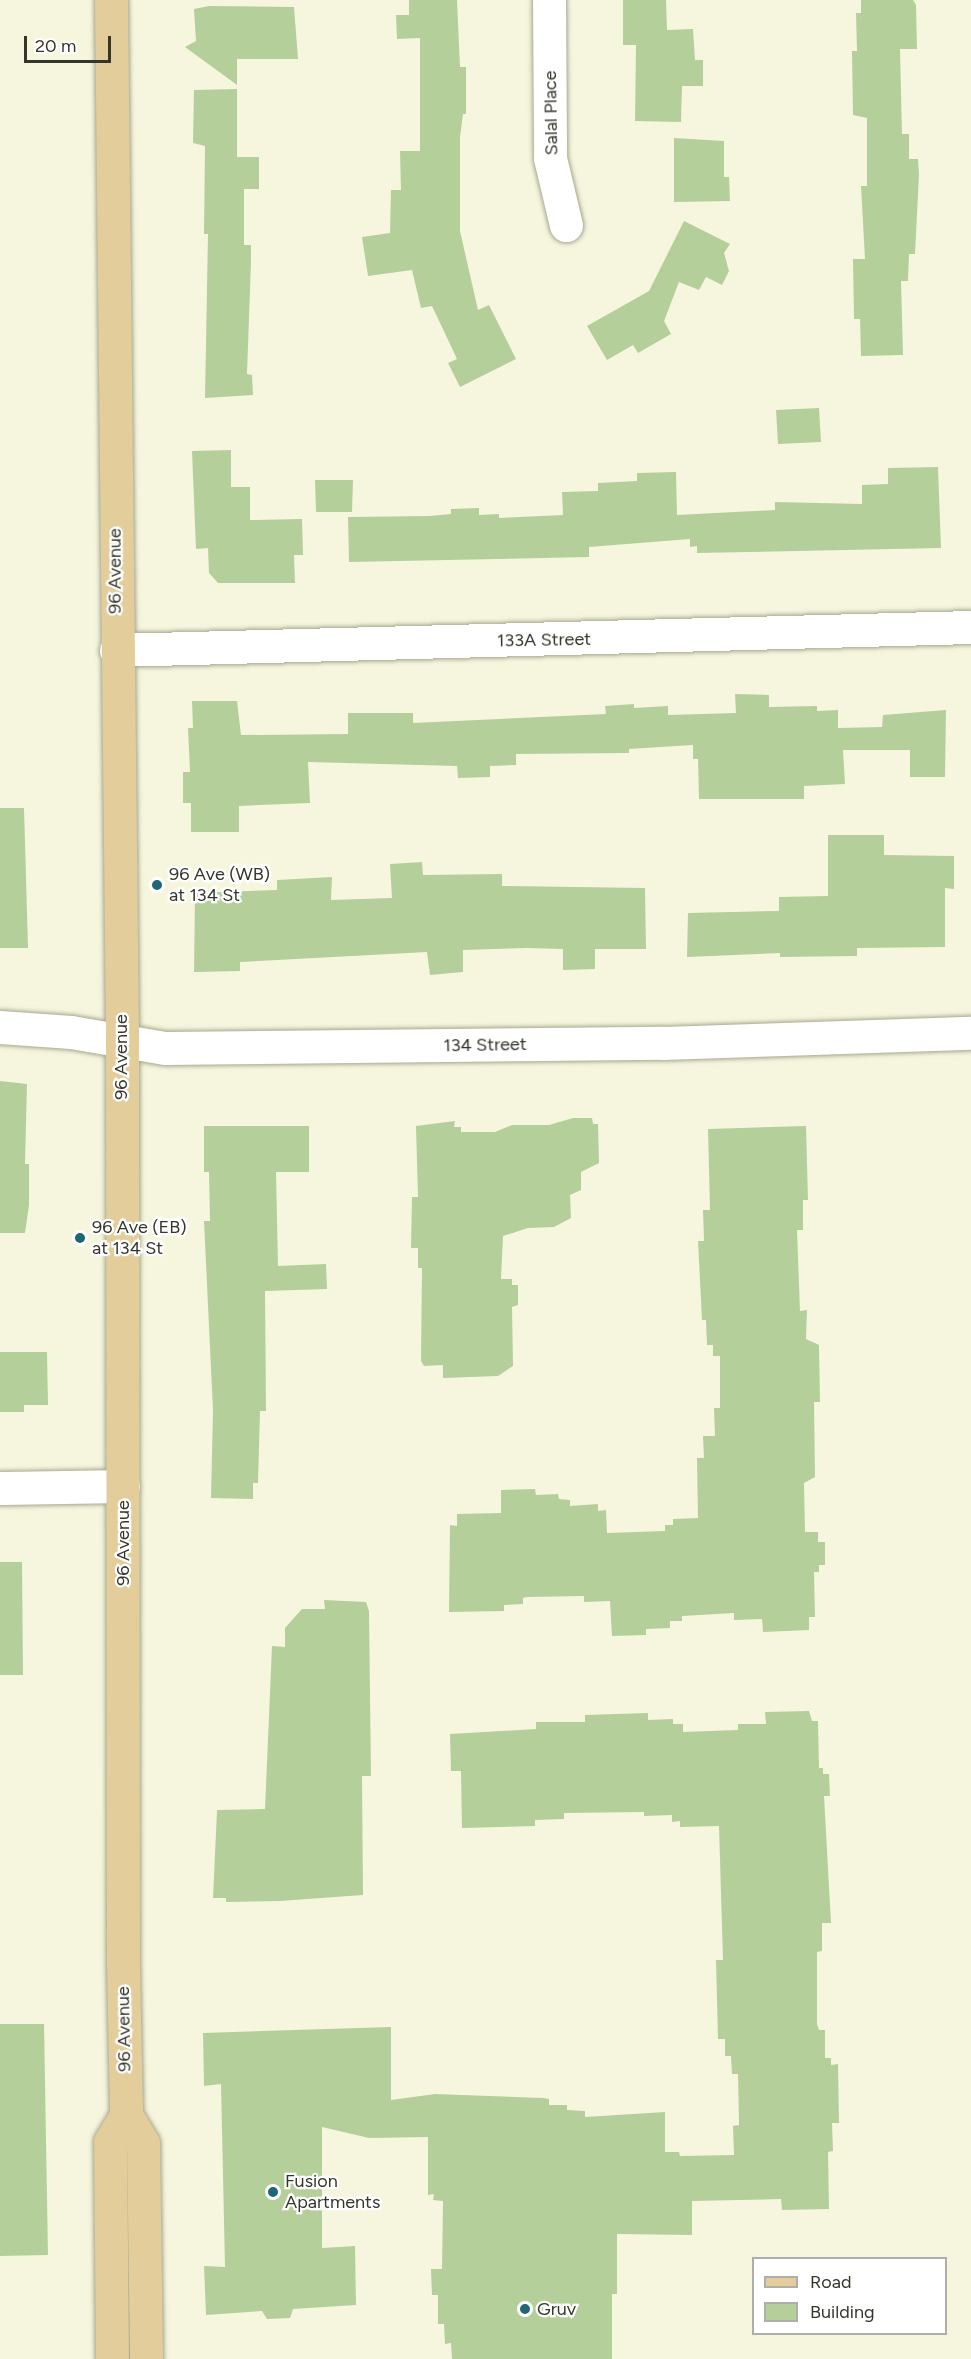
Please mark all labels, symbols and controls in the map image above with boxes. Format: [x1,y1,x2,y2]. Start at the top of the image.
scale bar [27,24,114,62]
text: 20 m [35,35,76,57]
street label: Salal Place [539,70,563,156]
street label: 96 Avenue [104,528,126,614]
street label: 133A Street [497,628,591,652]
place label: 96 Ave (WB) at 134 St [169,864,270,906]
marker: 96 Ave (WB) at 134 St [150,878,164,892]
street label: 96 Avenue [110,1014,132,1100]
street label: 134 Street [443,1033,527,1057]
place label: 96 Ave (EB) at 134 St [92,1217,187,1260]
marker: 96 Ave (EB) at 134 St [73,1231,87,1245]
street label: 96 Avenue [112,1500,134,1586]
street label: 96 Avenue [112,1986,136,2072]
place label: Fusion Apartments [285,2171,380,2214]
marker: Fusion Apartments [266,2185,280,2199]
legend [752,2257,947,2335]
text: Road [810,2271,851,2293]
place label: Gruv [537,2298,576,2320]
text: Building [810,2301,875,2323]
marker: Gruv [518,2302,532,2316]

